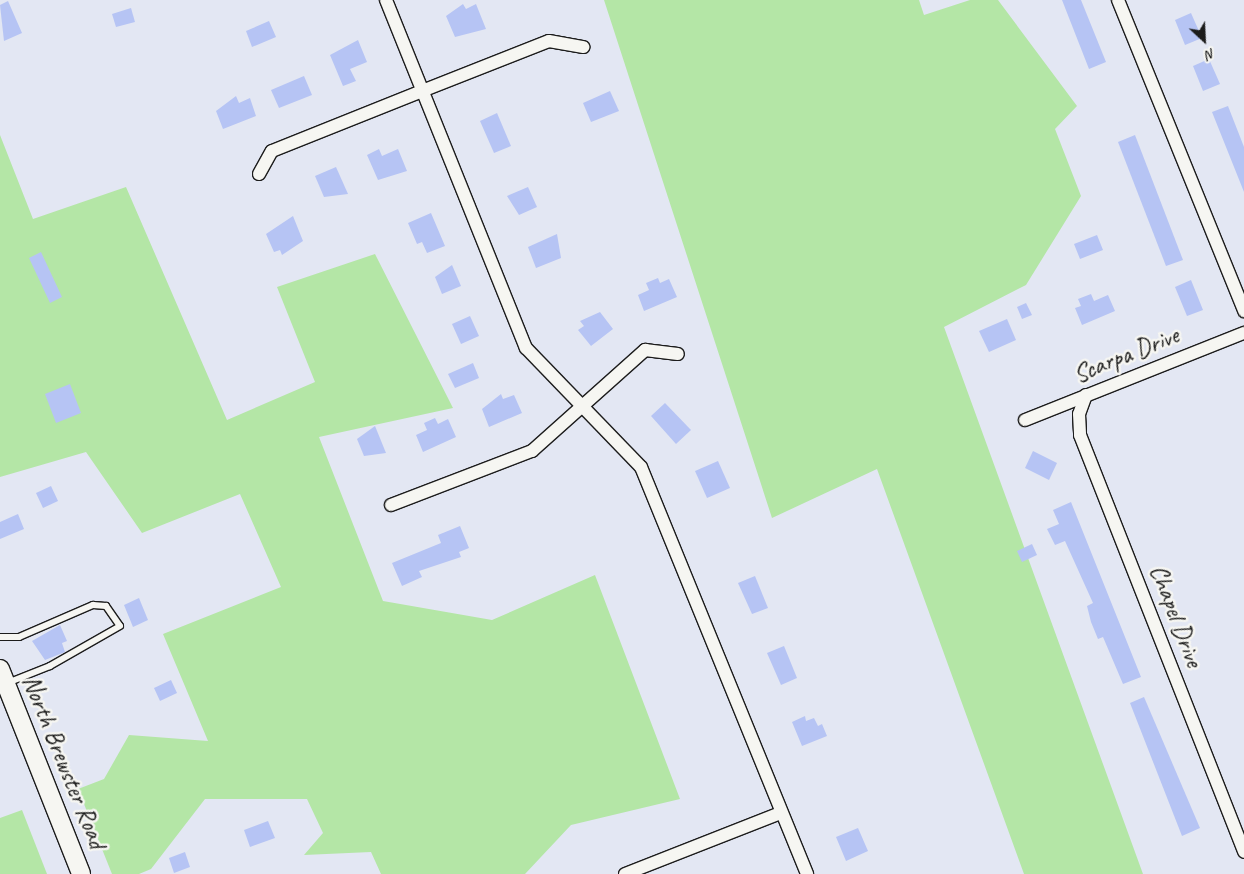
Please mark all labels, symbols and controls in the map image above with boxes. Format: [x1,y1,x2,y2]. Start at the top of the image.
north arrow [1179,15,1229,65]
text: N [1203,45,1218,64]
street label: Scarpa Drive [1069,320,1183,390]
street label: Chapel Drive [1143,561,1209,671]
street label: North Brewster Road [16,671,112,853]

